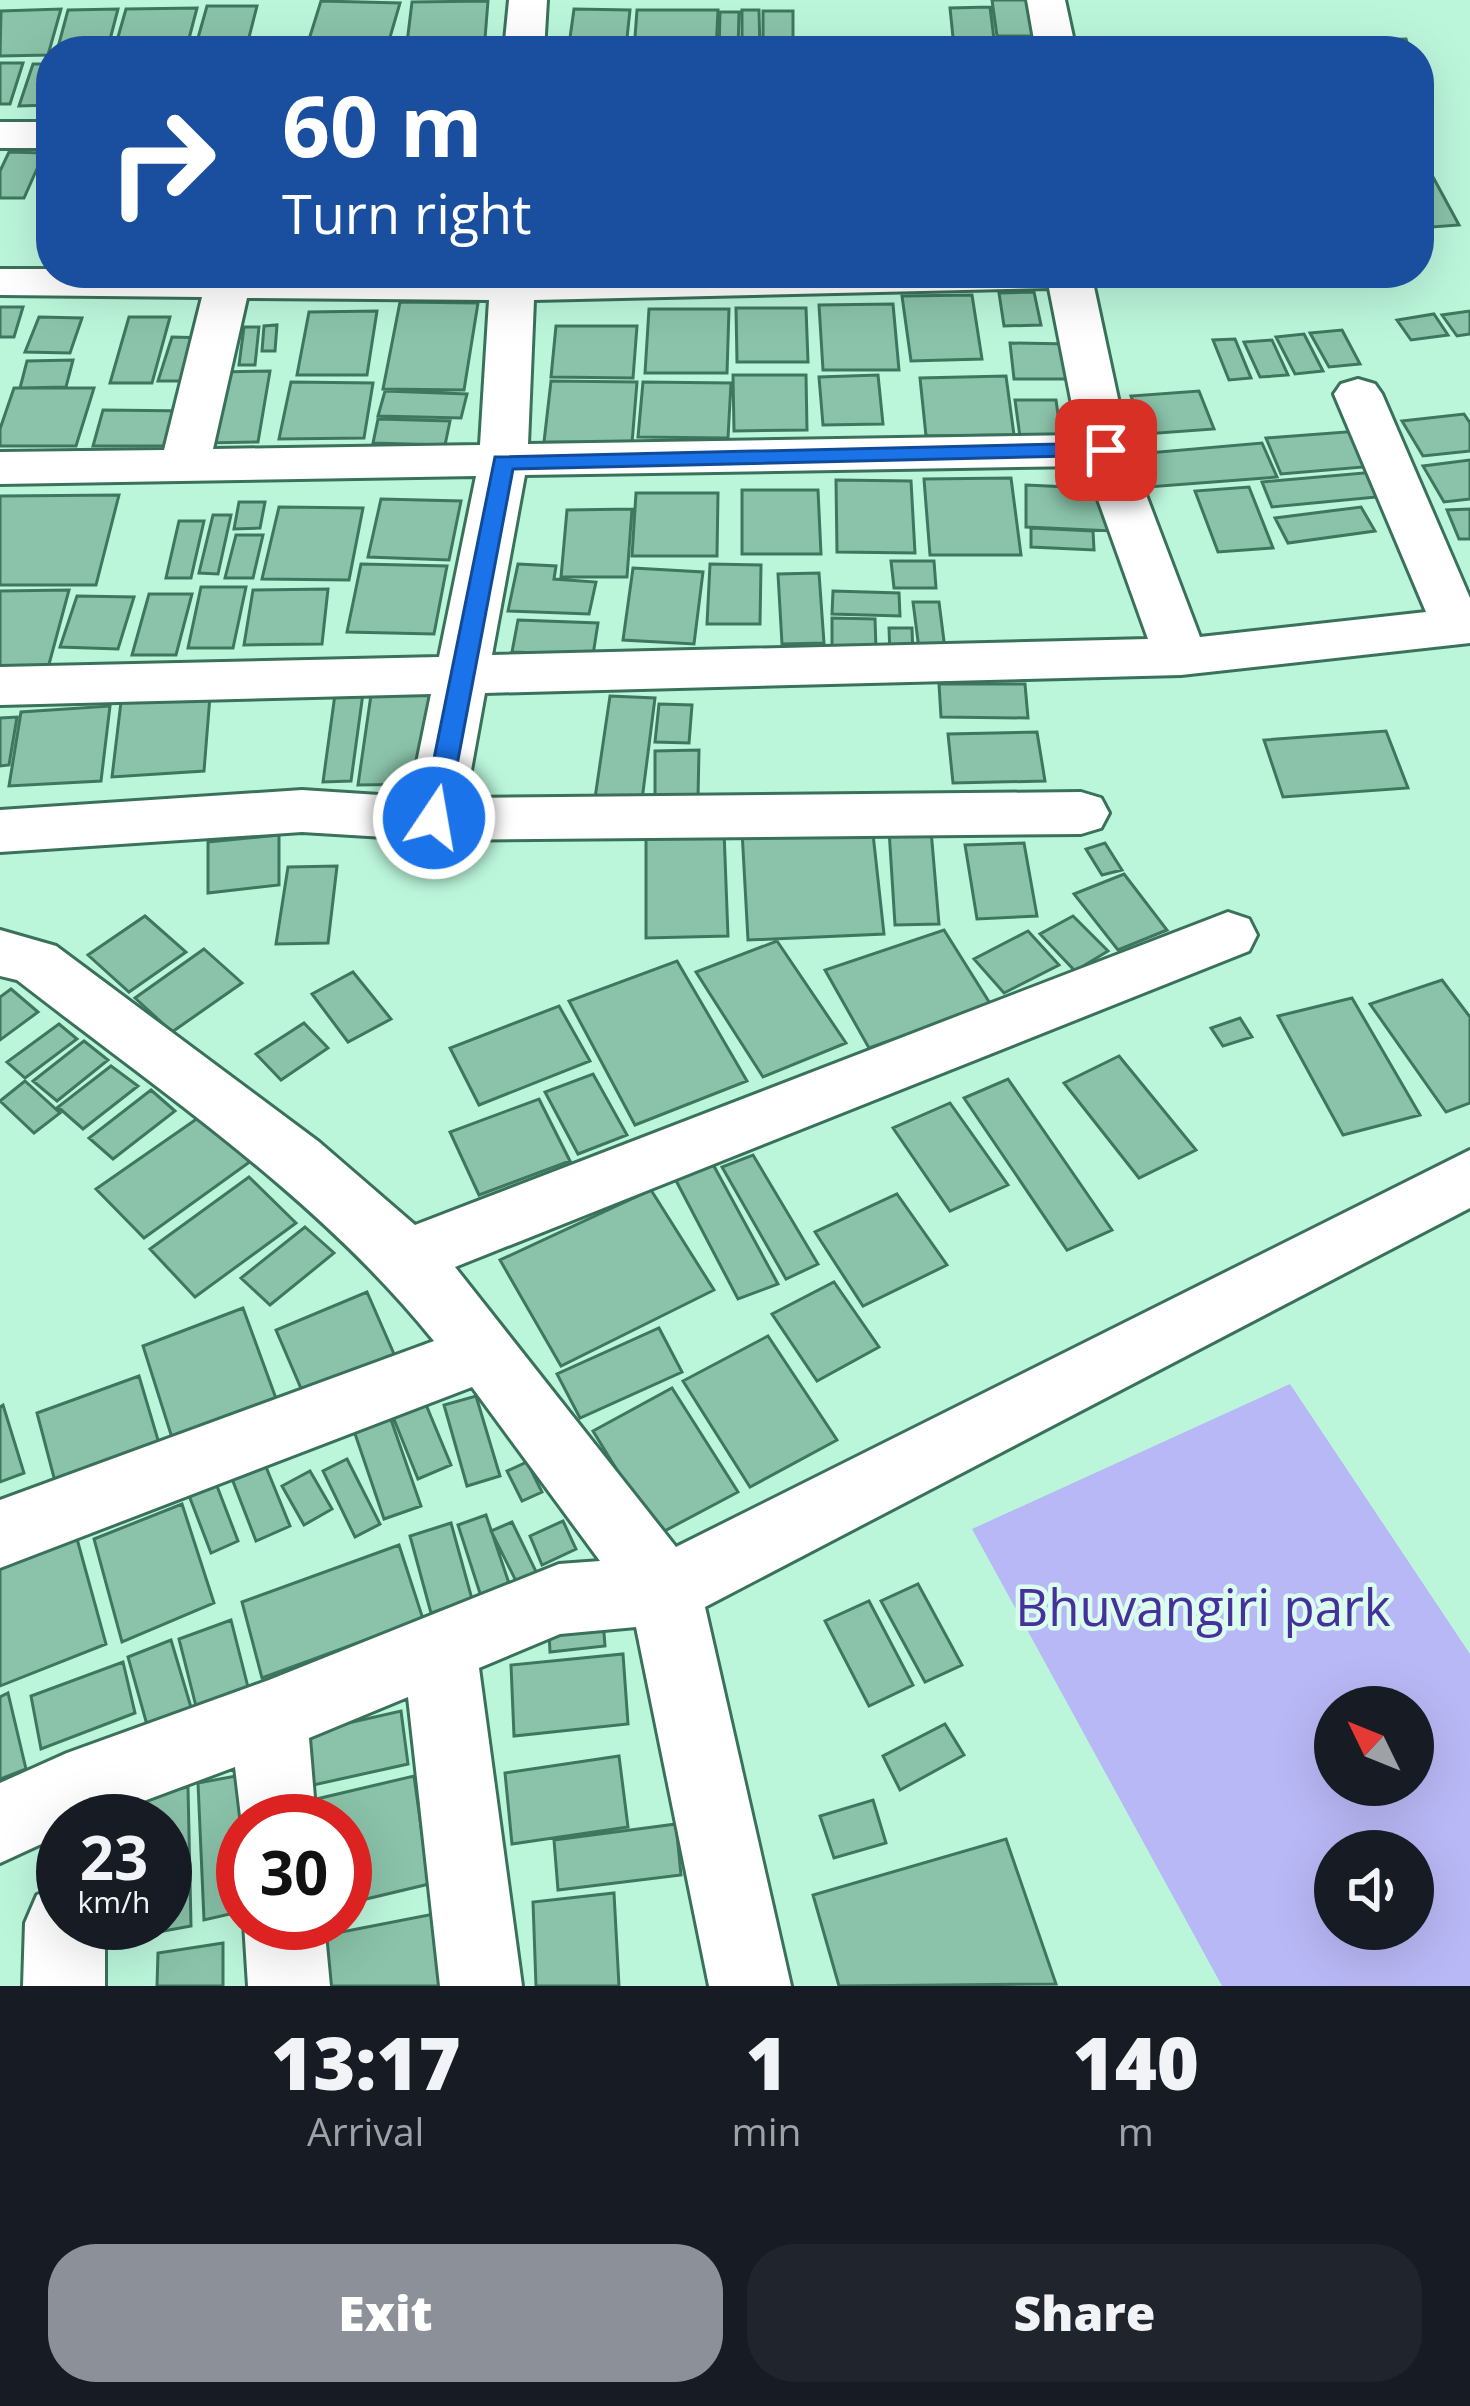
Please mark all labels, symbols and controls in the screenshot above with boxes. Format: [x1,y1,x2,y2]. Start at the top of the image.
text: 60 m [282,67,482,182]
icon: right [84,84,240,240]
text: Turn right [282,176,531,250]
pin [1055,399,1157,501]
icon: arrive [1073,417,1139,483]
position arrow [371,755,497,881]
park label: Bhuvangiri park [1015,1571,1391,1641]
north arrow [1314,1686,1434,1806]
map controls [1314,1686,1434,1950]
speed limit sign: 30 [216,1794,372,1950]
text: 23 [80,1816,148,1898]
button: sound [1314,1830,1434,1950]
text: km/h [78,1881,150,1922]
text: 13:17 [271,2013,461,2111]
text: 1 [745,2013,788,2111]
text: 140 [1072,2013,1199,2111]
text: Arrival [307,2104,424,2157]
text: min [732,2104,801,2157]
text: m [1118,2104,1154,2157]
button: Exit [48,2244,723,2382]
button: Share [747,2244,1422,2382]

